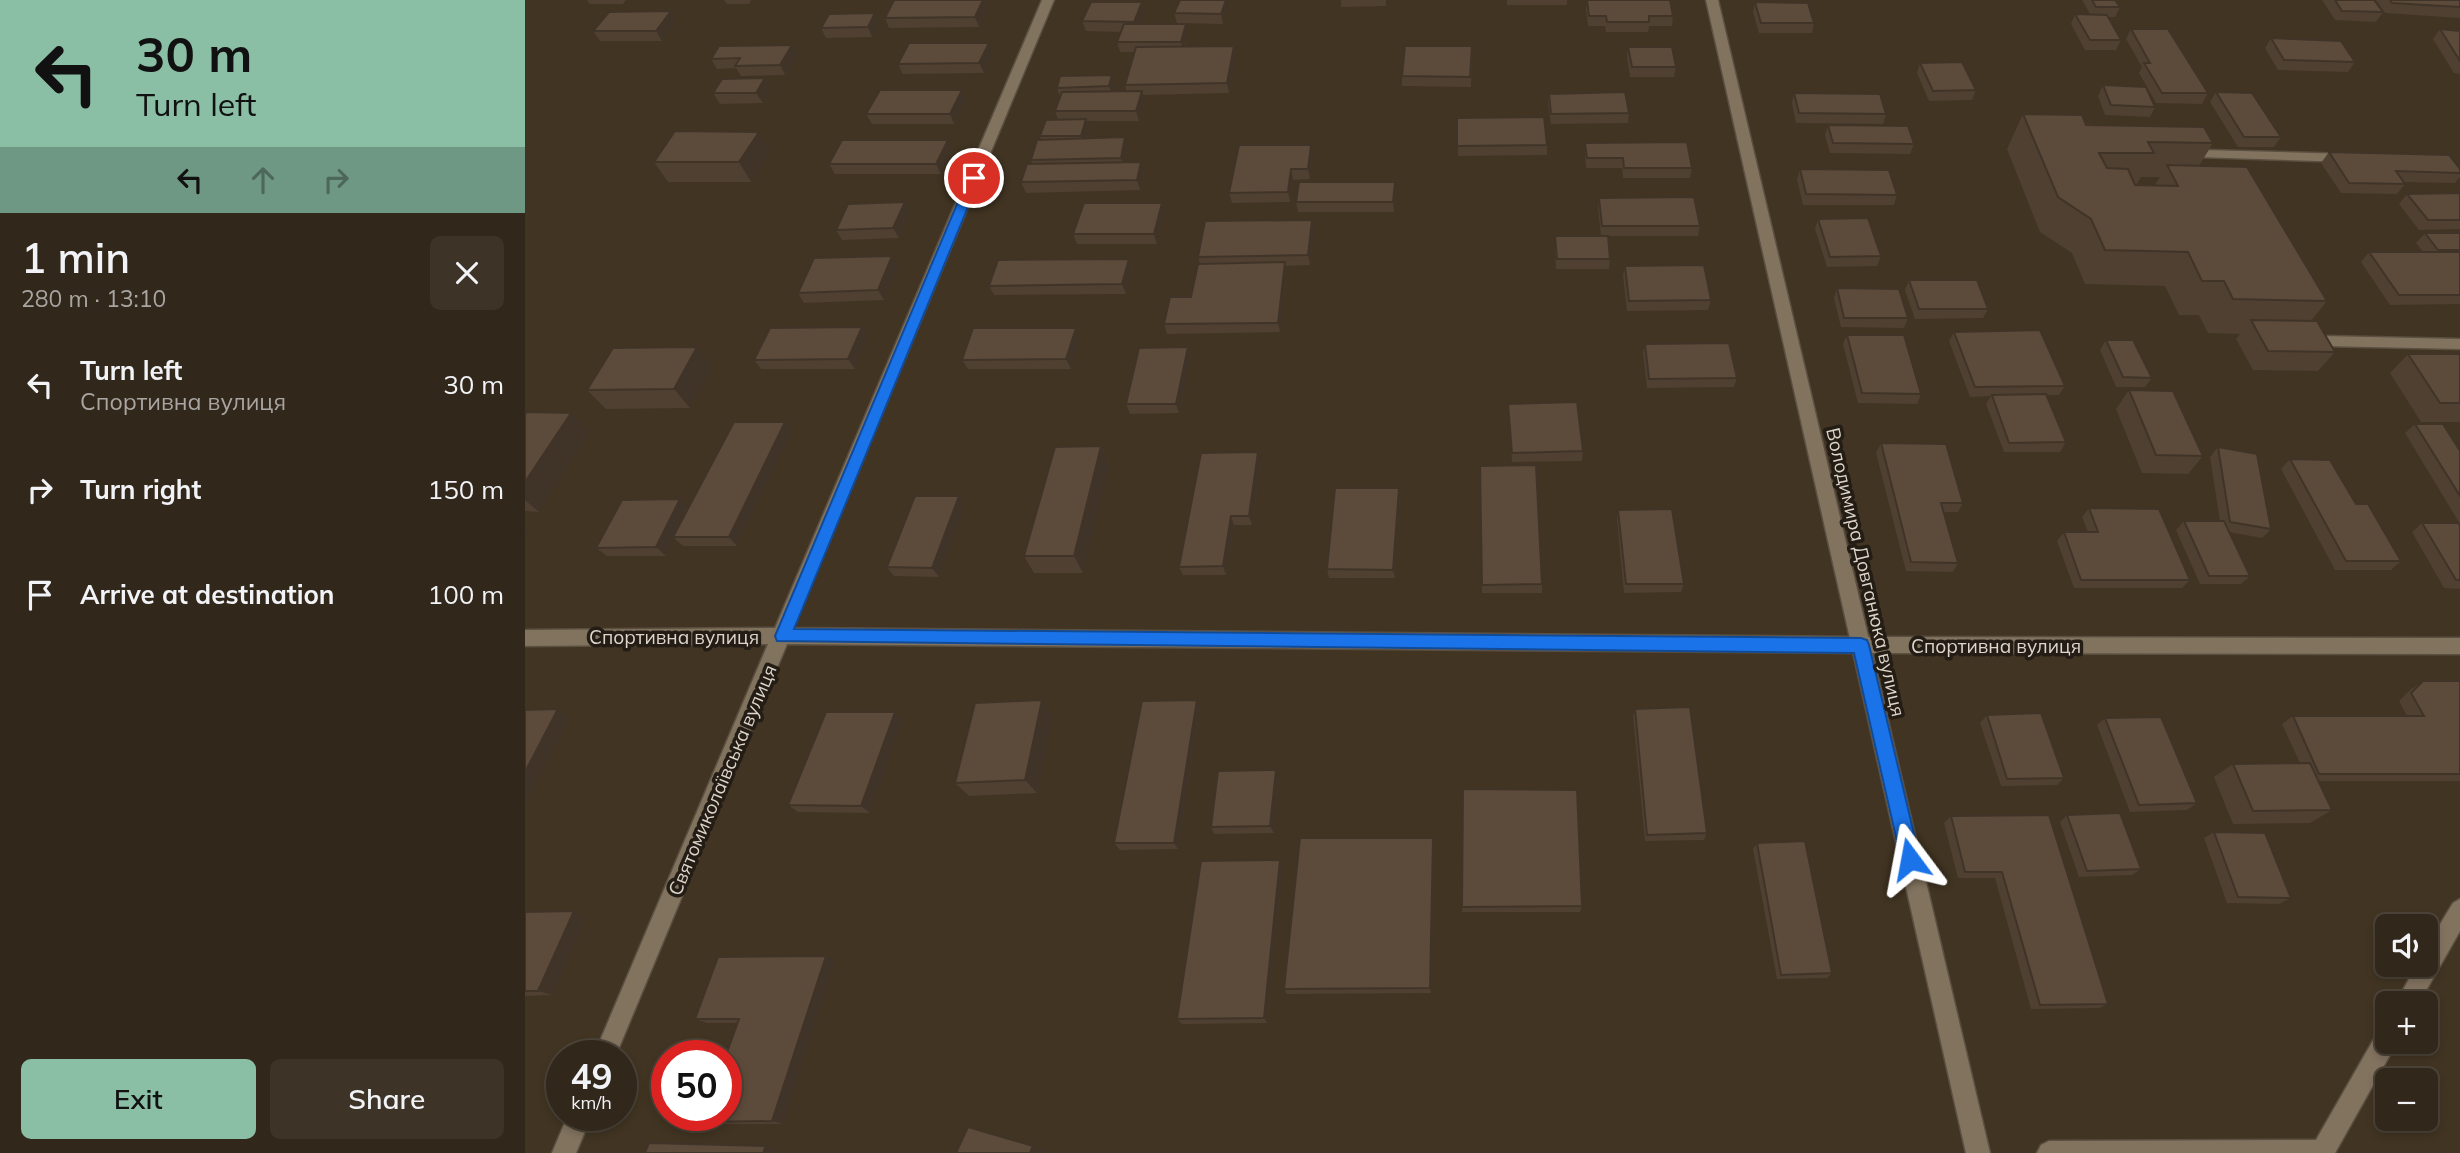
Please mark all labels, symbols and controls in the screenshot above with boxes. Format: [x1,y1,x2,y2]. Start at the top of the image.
text: 30 m [136,23,252,84]
icon: left [21,28,112,119]
text: Turn left [136,84,256,124]
pin [944,148,1004,208]
icon: arrive [955,159,993,197]
icon: left [171,161,209,199]
icon: ahead [244,161,282,199]
icon: right [317,161,355,199]
text: 1 min [21,231,130,284]
button: close [430,236,504,310]
text: 280 m · 13:10 [21,284,166,313]
text: Turn left [80,354,182,387]
icon: left [21,366,59,404]
text: 30 m [443,368,504,401]
text: Спортивна вулиця [80,387,286,416]
street label: Володимира Довганюка вулиця [1821,425,1911,719]
icon: right [21,471,59,509]
text: Turn right [80,473,201,506]
text: 150 m [428,473,504,506]
icon: arrive [21,576,59,614]
text: Arrive at destination [80,578,335,611]
text: 100 m [428,578,504,611]
street label: Спортивна вулиця [589,625,759,649]
street label: Спортивна вулиця [1911,634,2081,658]
street label: Святомиколаївська вулиця [662,661,782,899]
position arrow [1873,822,1947,896]
map controls [2375,914,2438,1131]
button: sound [2375,914,2438,977]
button: + [2375,991,2438,1054]
speed limit sign: 50 [651,1040,742,1131]
text: 49 [570,1054,613,1098]
button: Exit [21,1059,256,1139]
button: Share [270,1059,504,1139]
button: − [2375,1068,2438,1131]
text: km/h [571,1091,612,1114]

